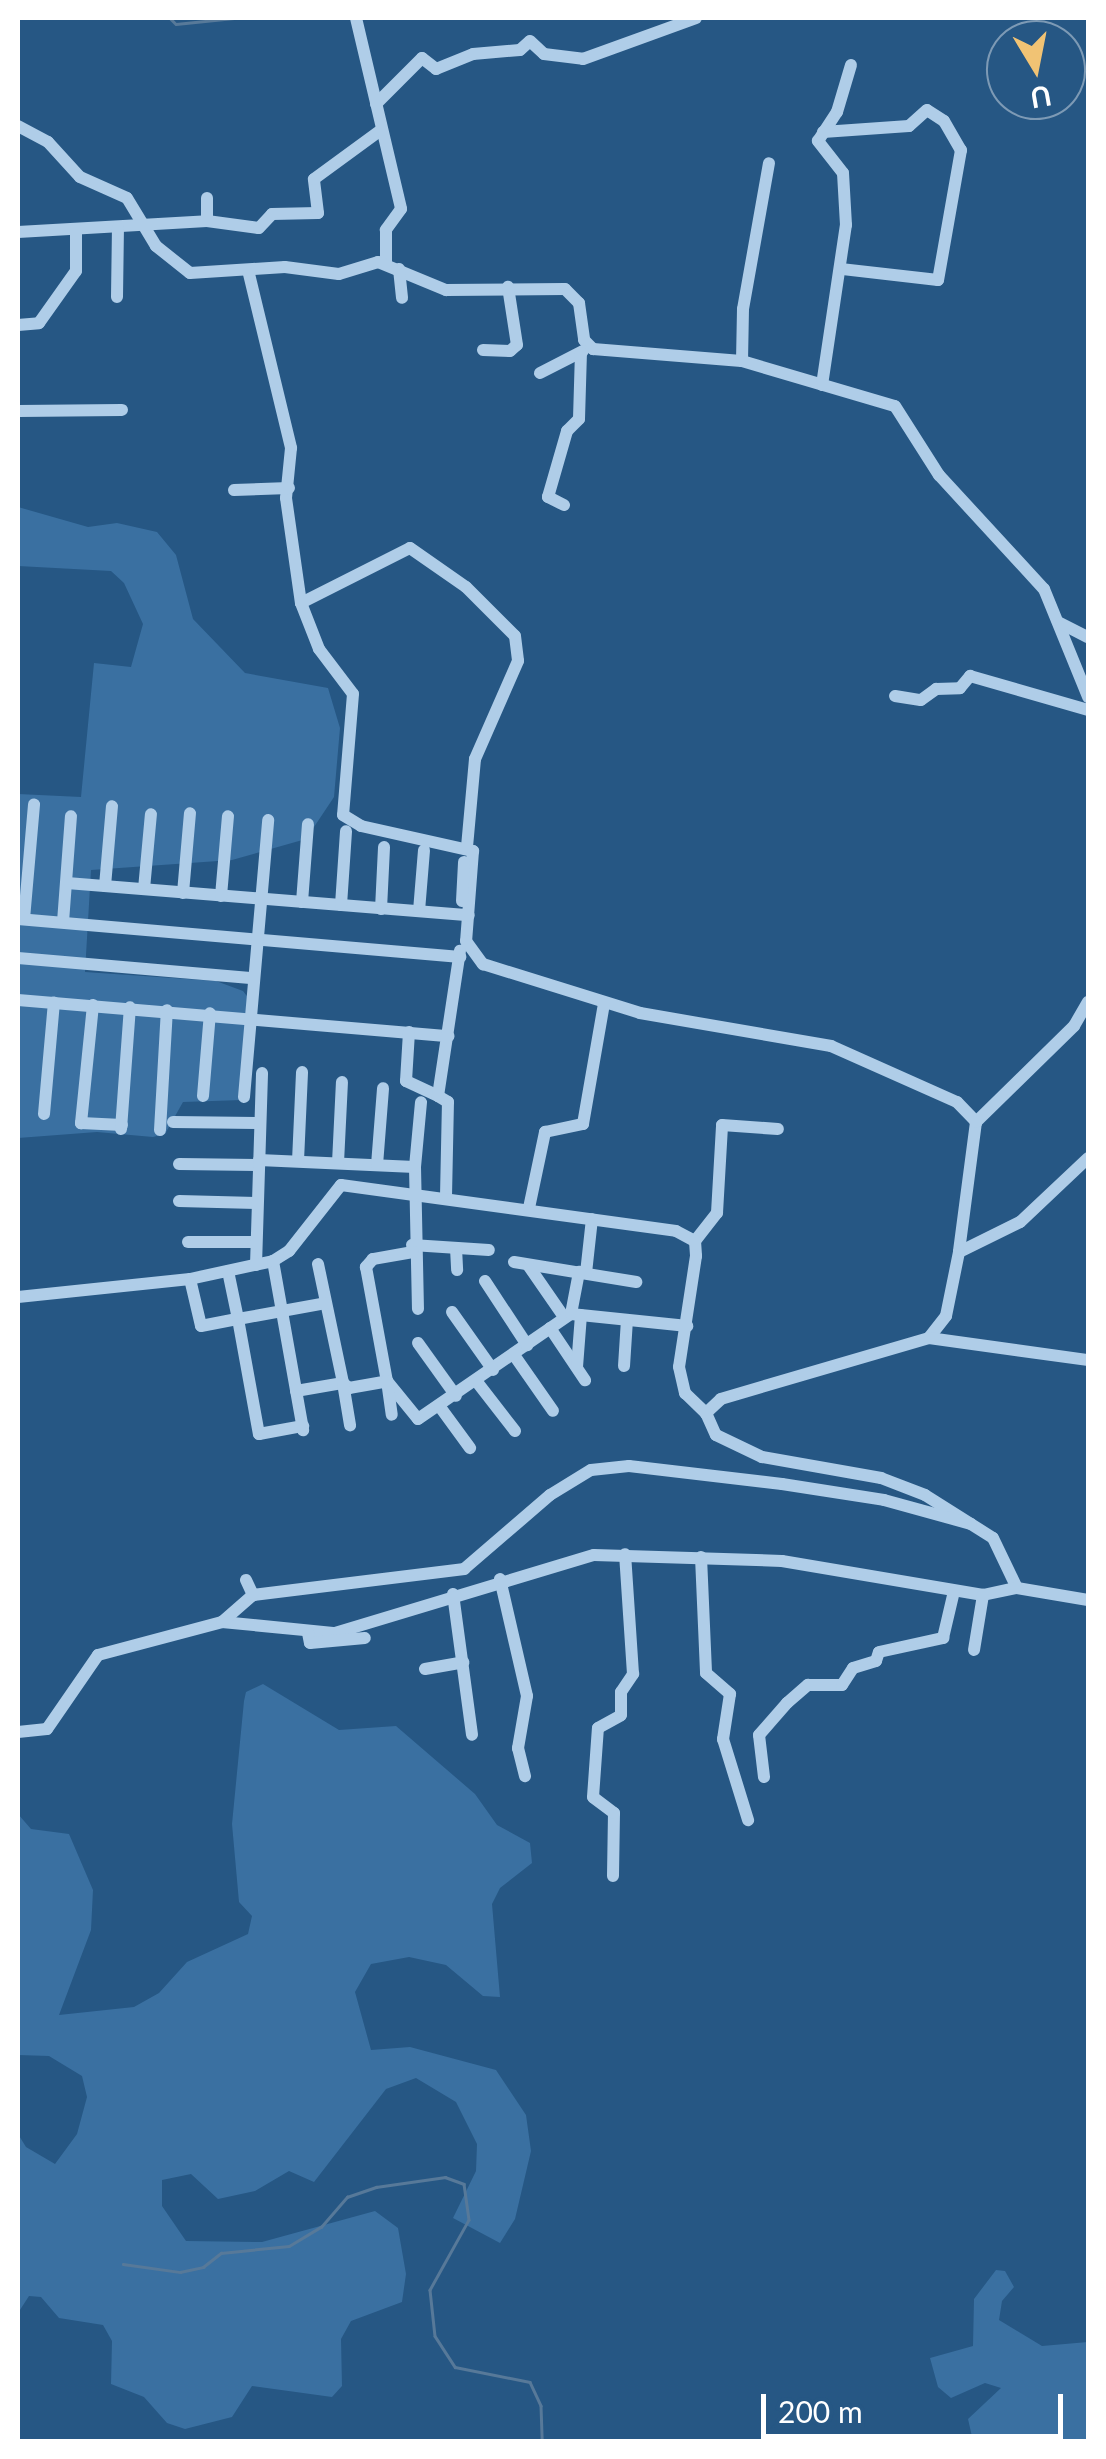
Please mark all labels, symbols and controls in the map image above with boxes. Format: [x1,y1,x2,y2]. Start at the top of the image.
north arrow [986,20,1086,120]
text: U [1028,79,1054,116]
scale bar [766,2374,1068,2436]
text: 200 m [778,2393,863,2429]

